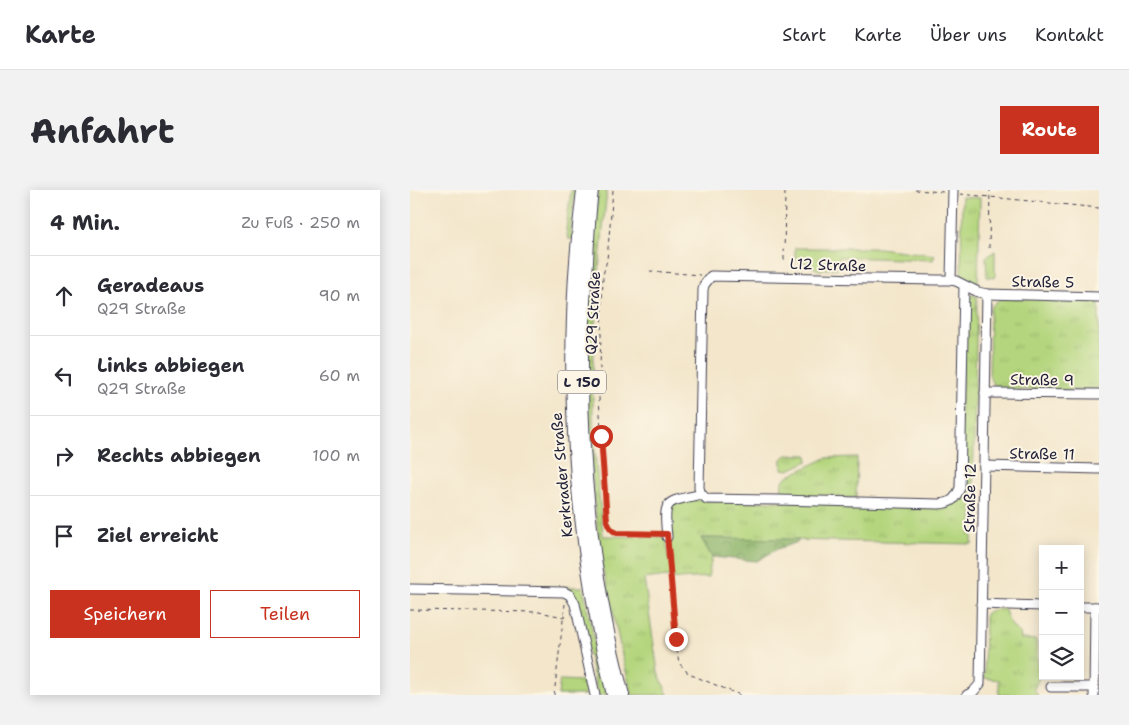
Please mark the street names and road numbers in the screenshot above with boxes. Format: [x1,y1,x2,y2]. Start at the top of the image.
street label: L12 Straße [789,254,867,276]
street label: Q29 Straße [581,271,605,355]
street label: Straße 5 [1012,271,1074,293]
street label: Straße 9 [1010,369,1074,391]
road number: L 150 [558,370,606,393]
street label: Kerkrader Straße [547,412,577,538]
street label: Straße 11 [1009,443,1075,465]
street label: Straße 12 [959,463,981,533]

